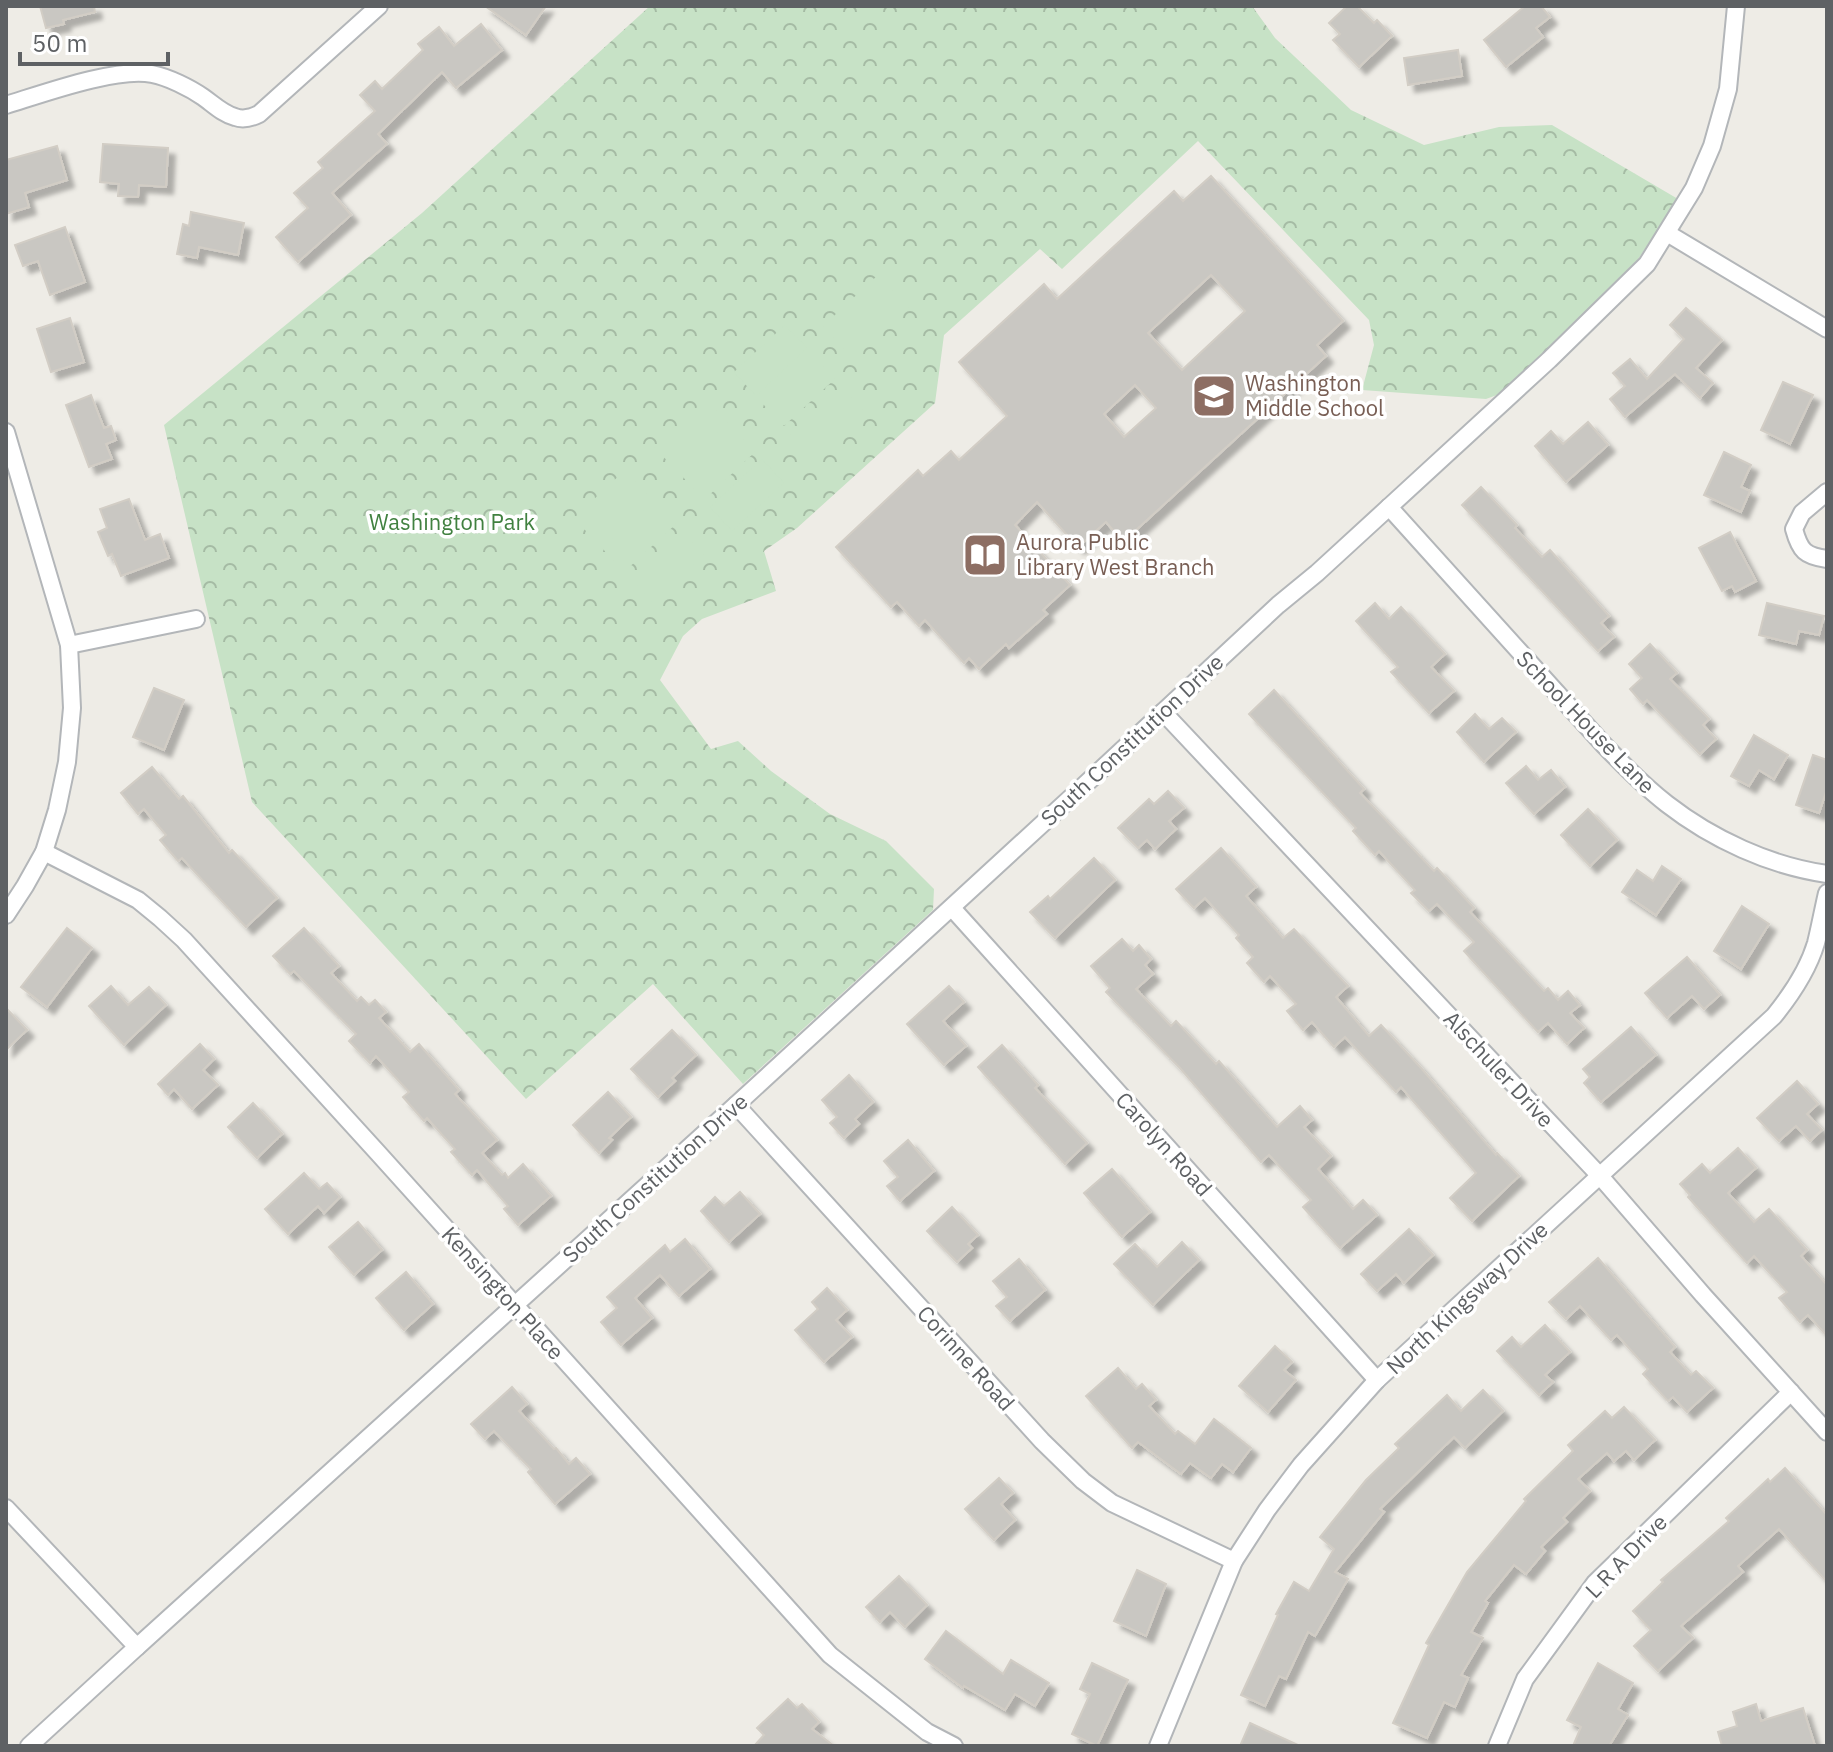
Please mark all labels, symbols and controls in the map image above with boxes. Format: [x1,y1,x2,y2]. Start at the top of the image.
scale bar [20,16,168,66]
text: 50 m [32,27,87,59]
place label: Washington Middle School [1245,368,1384,422]
school or university icon: Washington Middle School [1190,372,1238,420]
park label: Washington Park [369,507,535,536]
place label: Aurora Public Library West Branch [1016,527,1214,581]
library icon: Aurora Public Library West Branch [961,531,1009,579]
street label: School House Lane [1511,644,1662,799]
street label: South Constitution Drive [1034,647,1229,832]
street label: Alschuler Drive [1438,1004,1561,1133]
street label: Carolyn Road [1110,1085,1219,1202]
street label: South Constitution Drive [556,1087,753,1269]
street label: North Kingsway Drive [1380,1215,1554,1380]
street label: Kensington Place [436,1220,571,1366]
street label: Corinne Road [911,1299,1021,1417]
street label: L R A Drive [1578,1508,1673,1604]

